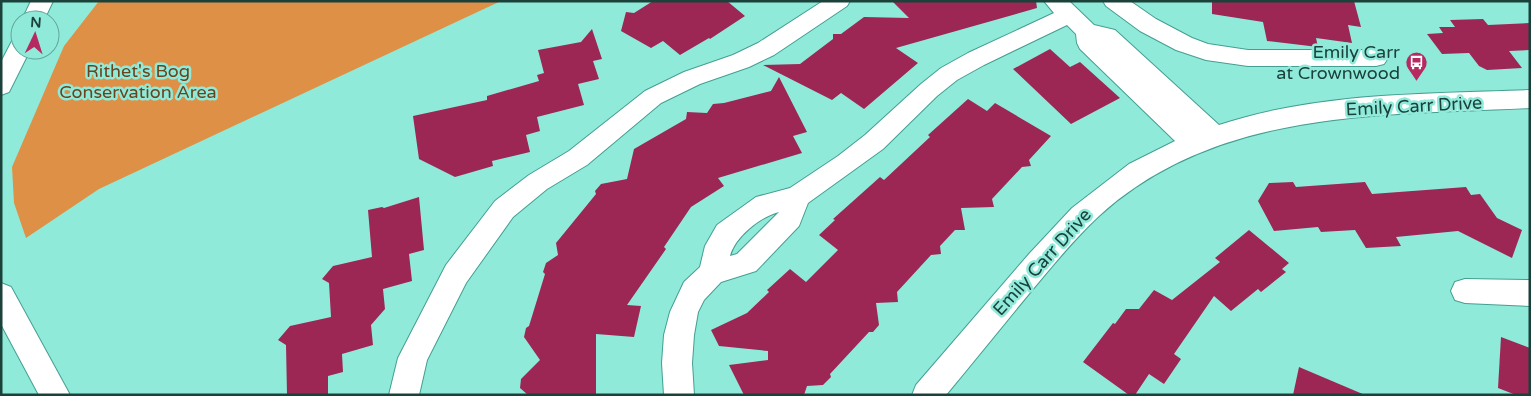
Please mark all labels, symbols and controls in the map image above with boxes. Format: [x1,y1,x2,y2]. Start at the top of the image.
north arrow [10,10,60,60]
text: N [30,14,42,31]
place label: Emily Carr at Crownwood [1276,41,1400,84]
bus stop icon: Emily Carr at Crownwood [1404,50,1428,81]
park label: Rithet's Bog Conservation Area [59,60,217,103]
street label: Emily Carr Drive [1345,91,1483,121]
street label: Emily Carr Drive [988,204,1096,320]

